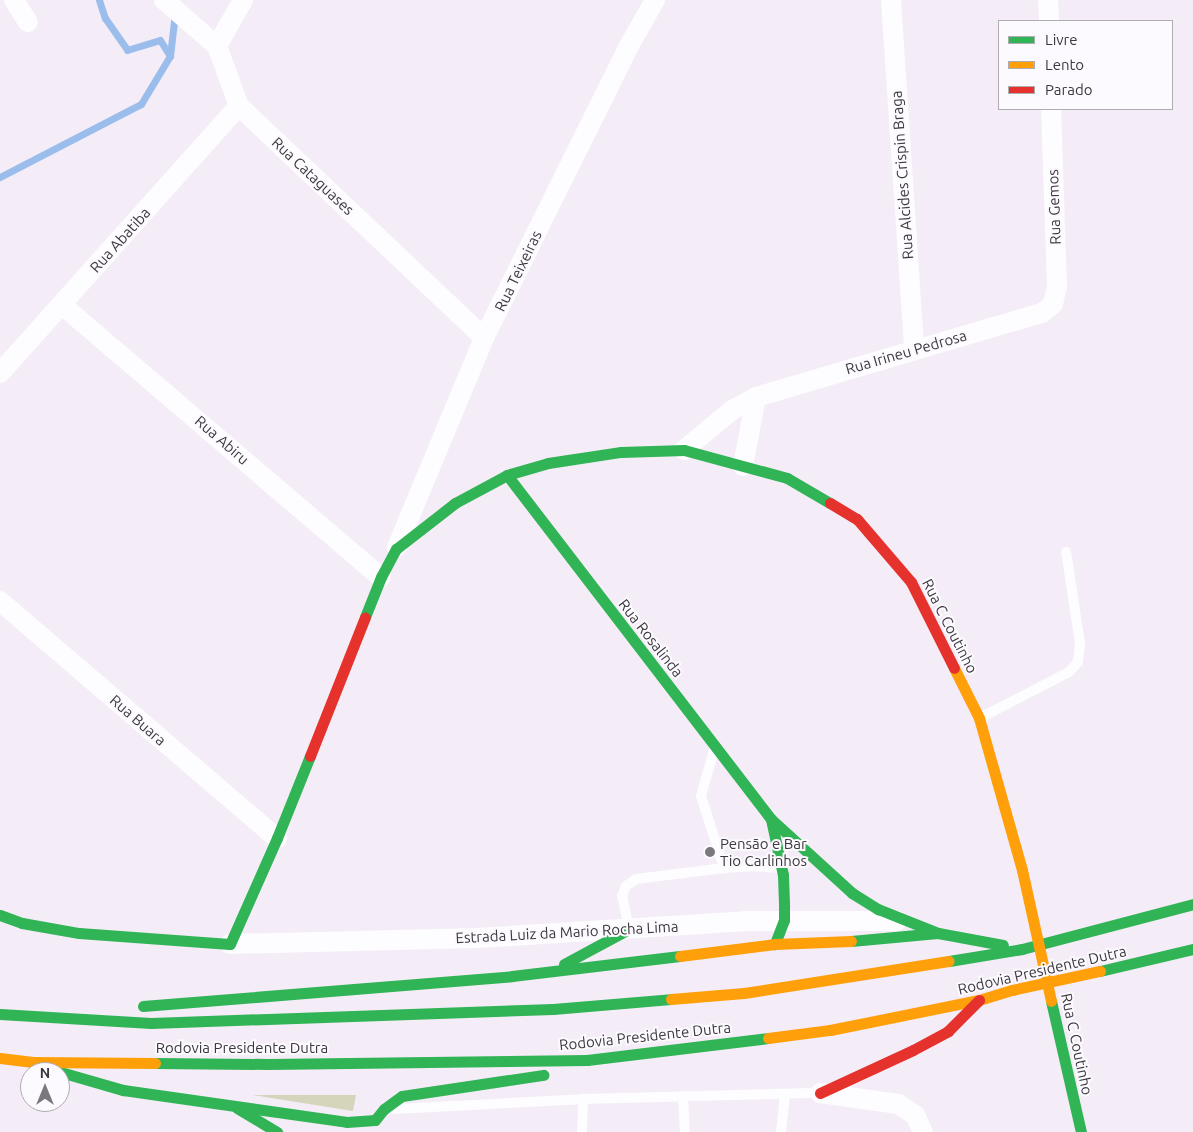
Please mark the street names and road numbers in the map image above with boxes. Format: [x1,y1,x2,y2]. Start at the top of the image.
street label: Rua Alcides Crispin Braga [887,90,917,260]
street label: Rua Cataguases [268,133,358,219]
street label: Rua Gemos [1044,169,1064,245]
street label: Rua Abatiba [86,204,154,276]
street label: Rua Teixeiras [491,228,545,314]
street label: Rua Irineu Pedrosa [843,326,969,378]
street label: Rua Abiru [191,412,253,468]
street label: Rua C Coutinho [918,576,982,676]
street label: Rua Rosalinda [615,595,687,681]
street label: Rua Buara [106,691,170,749]
street label: Estrada Luiz da Mario Rocha Lima [455,917,679,947]
street label: Rodovia Presidente Dutra [956,942,1128,998]
street label: Rua C Coutinho [1057,991,1097,1097]
street label: Rodovia Presidente Dutra [558,1018,732,1054]
street label: Rodovia Presidente Dutra [156,1039,328,1057]

